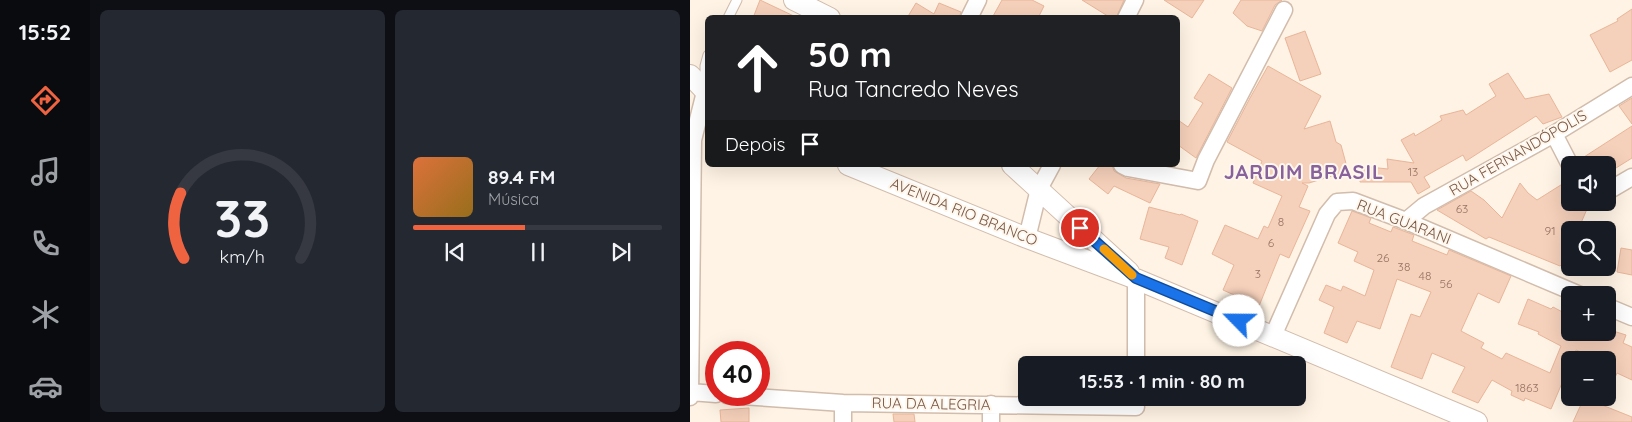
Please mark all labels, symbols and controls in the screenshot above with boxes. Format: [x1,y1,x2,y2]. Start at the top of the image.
text: 15:52 [19,18,71,46]
text: 50 m [808,32,892,76]
icon: ahead [725,35,790,100]
text: Rua Tancredo Neves [808,75,1019,103]
icon: directions [28,83,63,118]
street label: RUA FERNANDÓPOLIS [1446,105,1590,200]
icon: arrive [796,130,824,158]
text: Depois [725,132,786,156]
icon: music [28,154,63,189]
map controls [1561,156,1616,406]
button: sound [1561,156,1616,211]
district label: JARDIM BRASIL [1224,159,1384,184]
house number: 13 [1408,164,1418,179]
text: 89.4 FM [488,165,555,189]
street label: AVENIDA RIO BRANCO [888,173,1041,250]
text: 33 [215,185,270,250]
text: Música [488,189,539,209]
street label: RUA GUARANI [1354,195,1454,248]
house number: 63 [1456,201,1468,216]
pin [1059,207,1101,249]
icon: arrive [1066,214,1094,242]
house number: 8 [1278,214,1284,229]
button: search [1561,221,1616,276]
house number: 91 [1544,223,1556,238]
icon: phone [28,226,63,261]
house number: 6 [1268,235,1275,250]
icon: previous [441,238,469,266]
icon: pause [524,238,552,266]
icon: next [607,238,635,266]
text: km/h [220,245,265,267]
house number: 26 [1376,250,1390,265]
house number: 38 [1398,259,1410,274]
house number: 3 [1255,266,1261,281]
house number: 48 [1419,268,1431,283]
house number: 56 [1440,276,1453,291]
button: + [1561,286,1616,341]
position arrow [1212,294,1264,346]
icon: climate [28,297,63,332]
speed limit sign: 40 [705,341,770,406]
button: − [1561,351,1616,406]
icon: car [28,369,63,404]
text: 15:53 · 1 min · 80 m [1079,369,1245,393]
house number: 1863 [1515,380,1539,395]
street label: RUA DA ALEGRIA [871,393,991,414]

